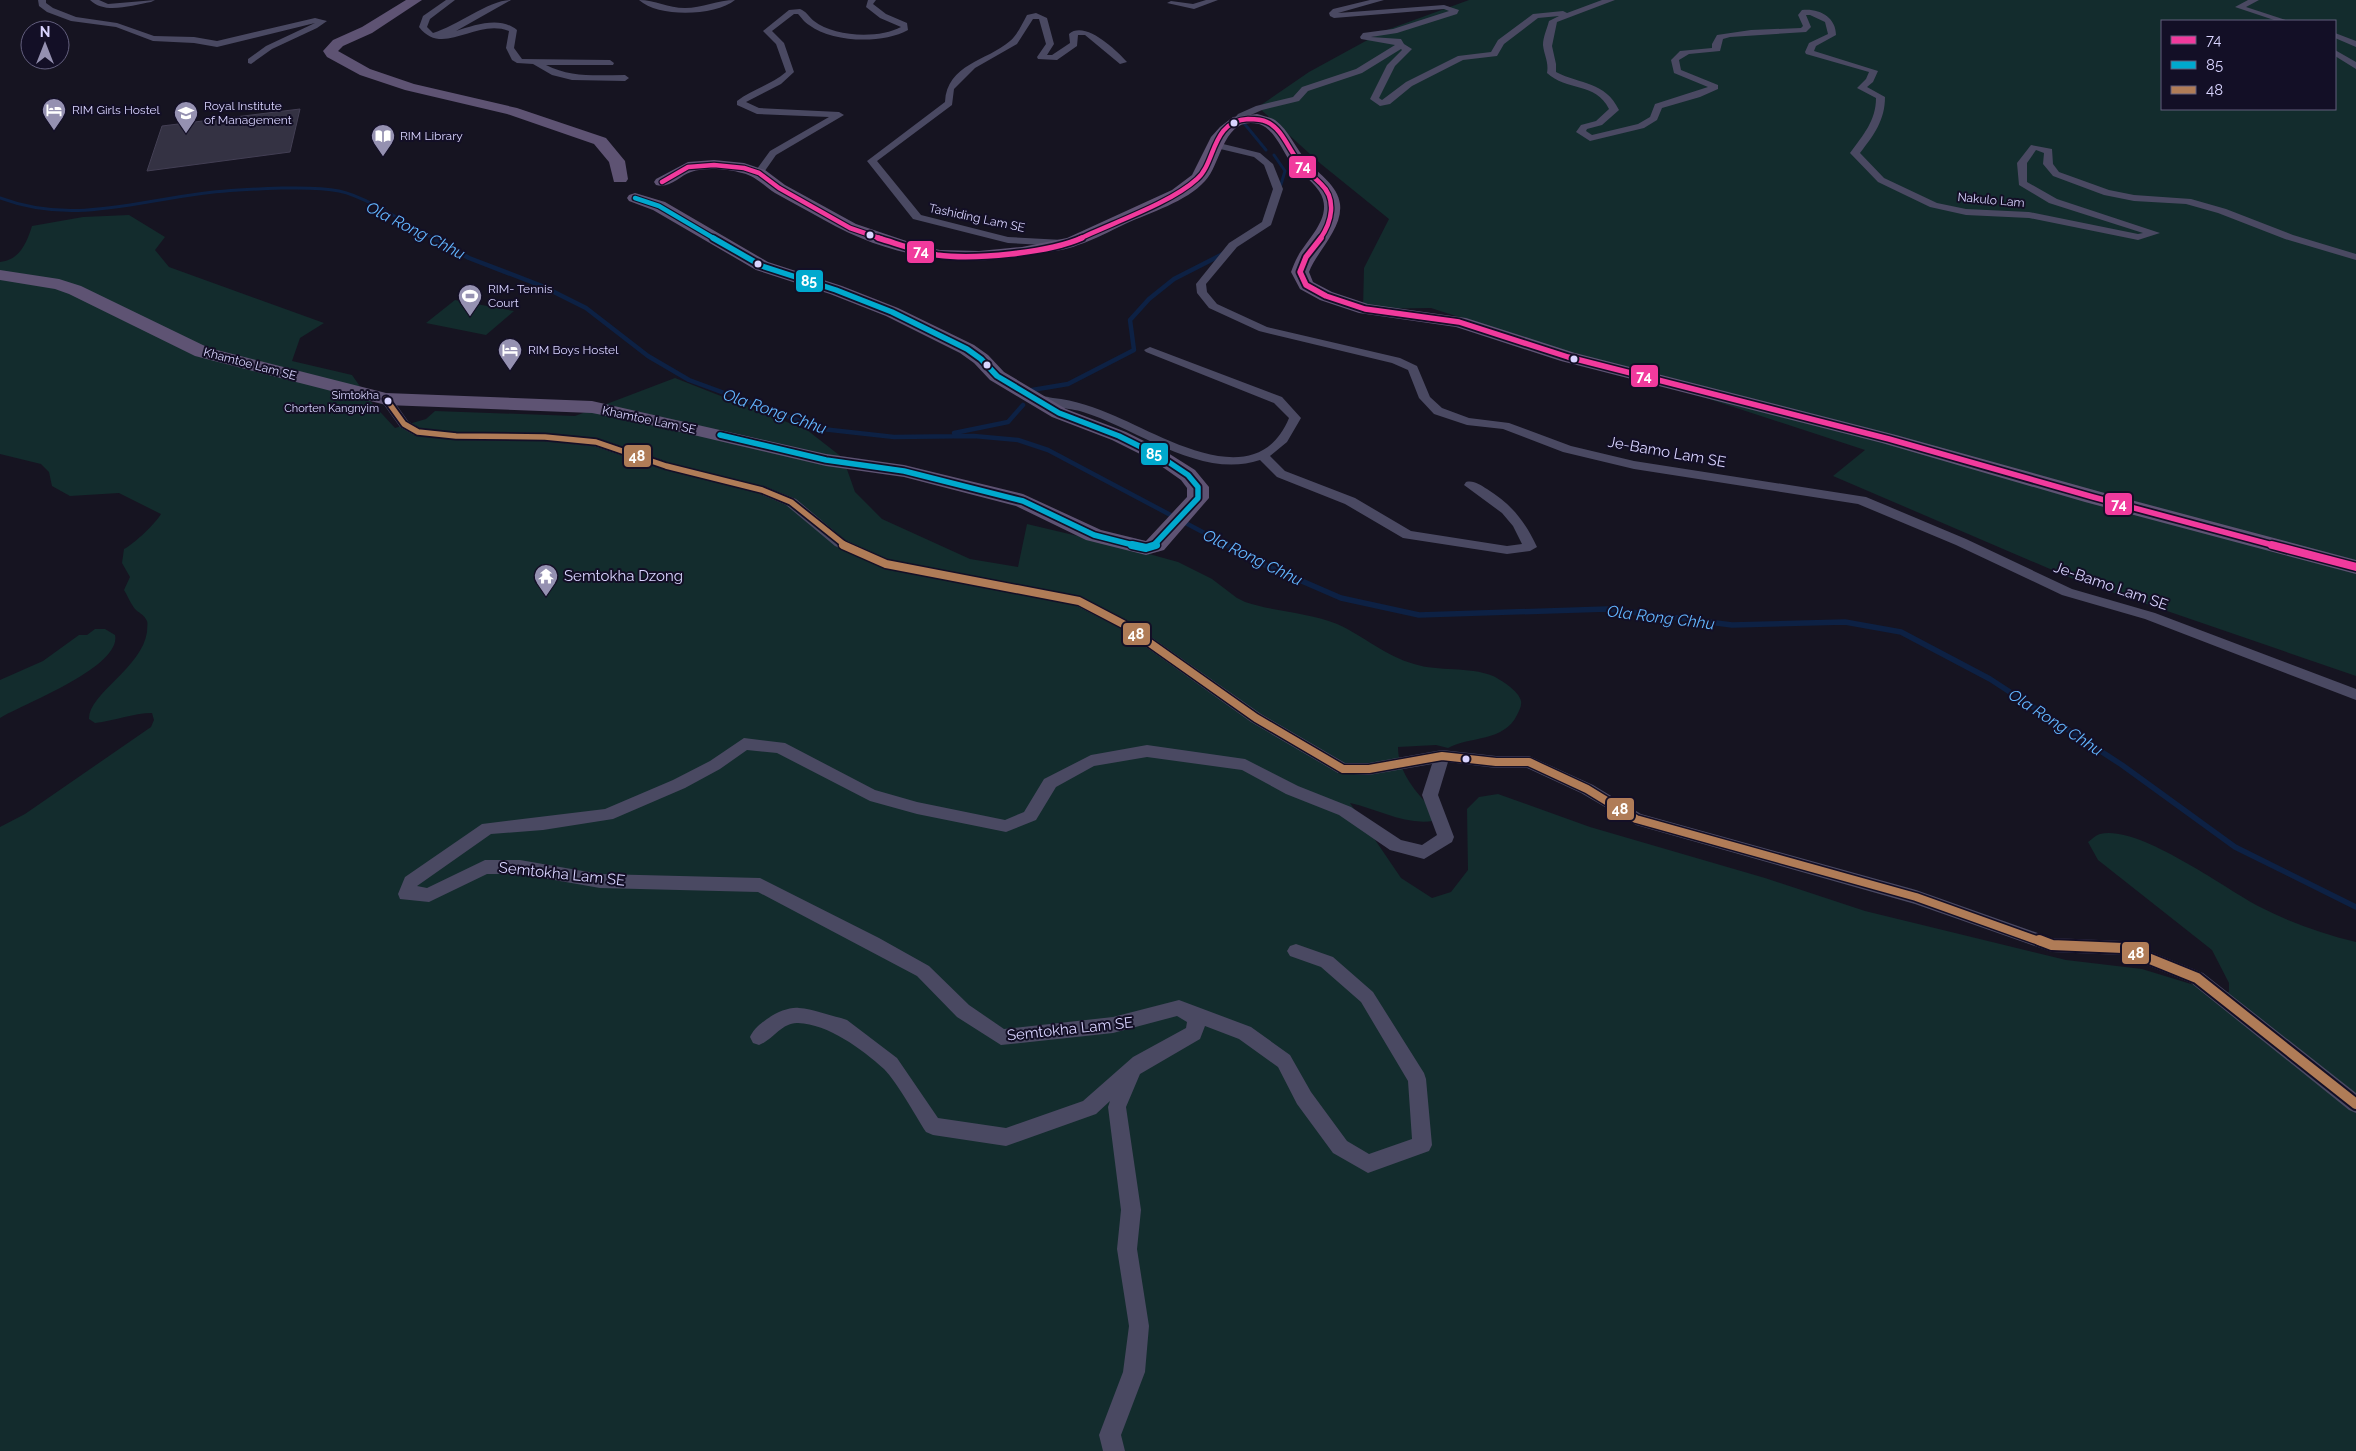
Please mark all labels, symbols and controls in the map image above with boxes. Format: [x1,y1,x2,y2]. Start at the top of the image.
north arrow [20,20,70,70]
legend [2161,20,2336,110]
text: N [40,24,50,40]
text: 74 [2206,31,2221,49]
text: 85 [2206,56,2223,74]
text: 48 [2206,81,2223,99]
hotel icon: RIM Girls Hostel [41,97,67,131]
place label: Royal Institute of Management [204,99,292,127]
school or university icon: Royal Institute of Management [173,100,199,134]
place label: RIM Girls Hostel [72,103,161,117]
unlabelled marker [1229,118,1239,128]
library icon: RIM Library [370,123,396,157]
place label: RIM Library [400,129,463,143]
line badge: 74 [1288,155,1317,179]
text: 74 [1295,158,1311,174]
street label: Nakulo Lam [1957,190,2025,210]
water label: Ola Rong Chhu [363,197,468,263]
street label: Tashiding Lam SE [928,201,1026,235]
unlabelled marker [865,230,875,240]
line badge: 74 [906,240,935,264]
text: 74 [913,243,929,259]
unlabelled marker [753,259,763,269]
line badge: 85 [795,269,824,293]
text: 85 [801,273,817,289]
place label: RIM- Tennis Court [488,282,553,310]
sports icon: RIM- Tennis Court [457,283,483,317]
hotel icon: RIM Boys Hostel [497,337,523,371]
place label: RIM Boys Hostel [528,343,619,357]
street label: Khamtoe Lam SE [202,345,298,383]
unlabelled marker [1569,354,1579,364]
unlabelled marker [982,360,992,370]
line badge: 74 [1630,364,1659,388]
text: 74 [1636,368,1652,384]
water label: Ola Rong Chhu [721,385,829,438]
place label: Simtokha Chorten Kangnyim [284,389,379,415]
marker: Simtokha Chorten Kangnyim [383,396,393,406]
street label: Khamtoe Lam SE [601,403,697,437]
street label: Je-Bamo Lam SE [1606,433,1728,471]
line badge: 85 [1140,442,1169,466]
line badge: 48 [623,444,652,468]
text: 85 [1146,446,1162,462]
text: 48 [629,448,645,464]
line badge: 74 [2104,492,2133,516]
text: 74 [2111,496,2127,512]
water label: Ola Rong Chhu [1200,525,1306,590]
street label: Je-Bamo Lam SE [2051,558,2171,614]
temple icon: Semtokha Dzong [533,563,559,597]
place label: Semtokha Dzong [564,567,683,585]
water label: Ola Rong Chhu [1606,601,1716,634]
line badge: 48 [1122,622,1151,646]
text: 48 [1128,626,1144,642]
water label: Ola Rong Chhu [2005,685,2106,760]
unlabelled marker [1461,754,1471,764]
line badge: 48 [1606,797,1635,821]
text: 48 [1612,801,1628,817]
street label: Semtokha Lam SE [498,858,626,890]
line badge: 48 [2121,941,2150,965]
text: 48 [2128,945,2144,961]
street label: Semtokha Lam SE [1006,1013,1134,1045]

